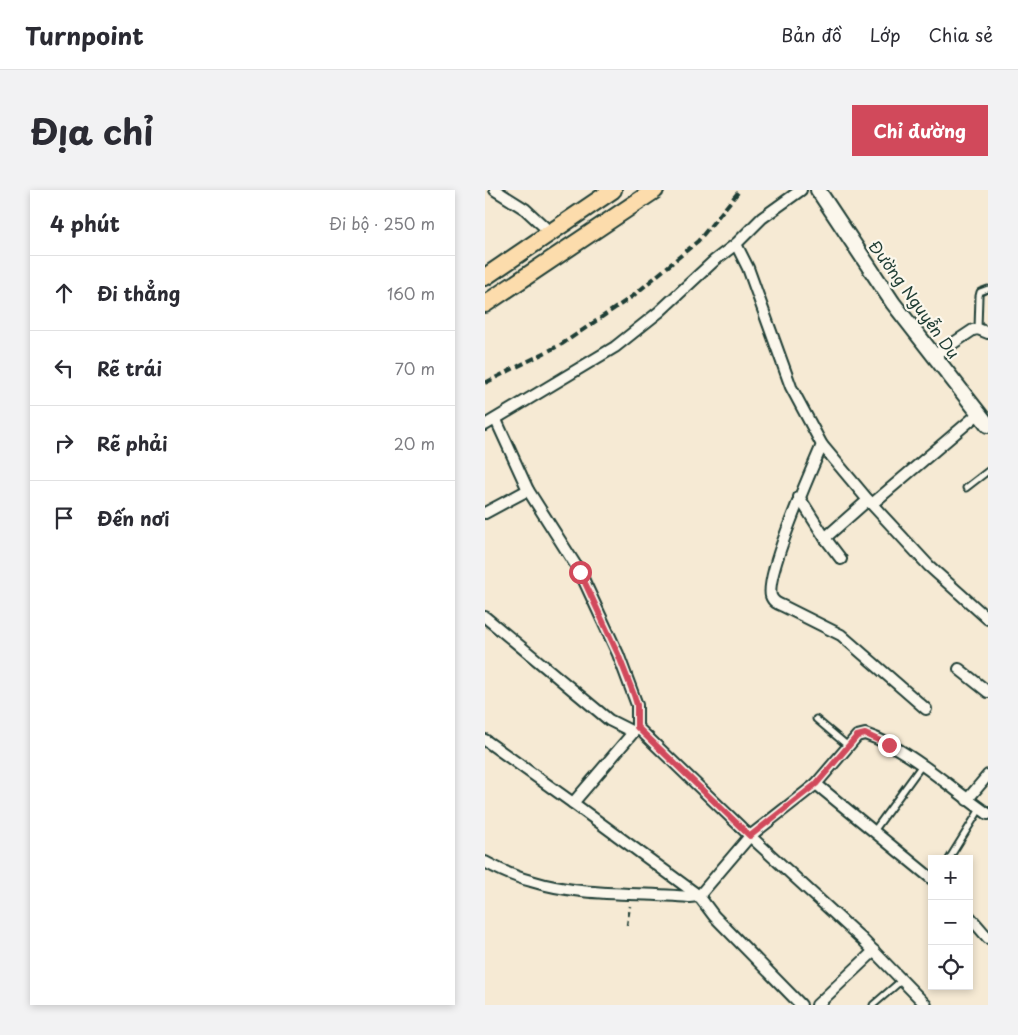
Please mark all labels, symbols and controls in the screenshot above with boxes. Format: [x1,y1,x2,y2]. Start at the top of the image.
text: Turnpoint [25,17,144,53]
text: Bản đồ [781,21,842,48]
text: Lớp [870,21,901,48]
text: Chia sẻ [929,21,993,48]
text: Địa chỉ [30,104,153,157]
button: Chỉ đường [852,105,988,156]
text: 4 phút [50,207,120,239]
text: Đi bộ · 250 m [329,211,435,235]
street label: Đường Nguyễn Du [864,235,966,363]
icon: ahead [50,279,78,307]
text: Đi thẳng [97,279,180,307]
text: 160 m [387,281,435,305]
icon: left [50,354,78,382]
text: Rẽ trái [97,354,162,382]
text: 70 m [395,356,435,380]
icon: right [50,429,78,457]
text: Rẽ phải [97,429,168,457]
text: 20 m [394,431,435,455]
icon: arrive [50,504,78,532]
text: Đến nơi [97,504,170,532]
route start [569,561,592,584]
route end [878,734,901,757]
map controls [928,855,973,990]
button: + [928,855,973,900]
button: − [928,900,973,945]
button: locate [928,945,973,990]

